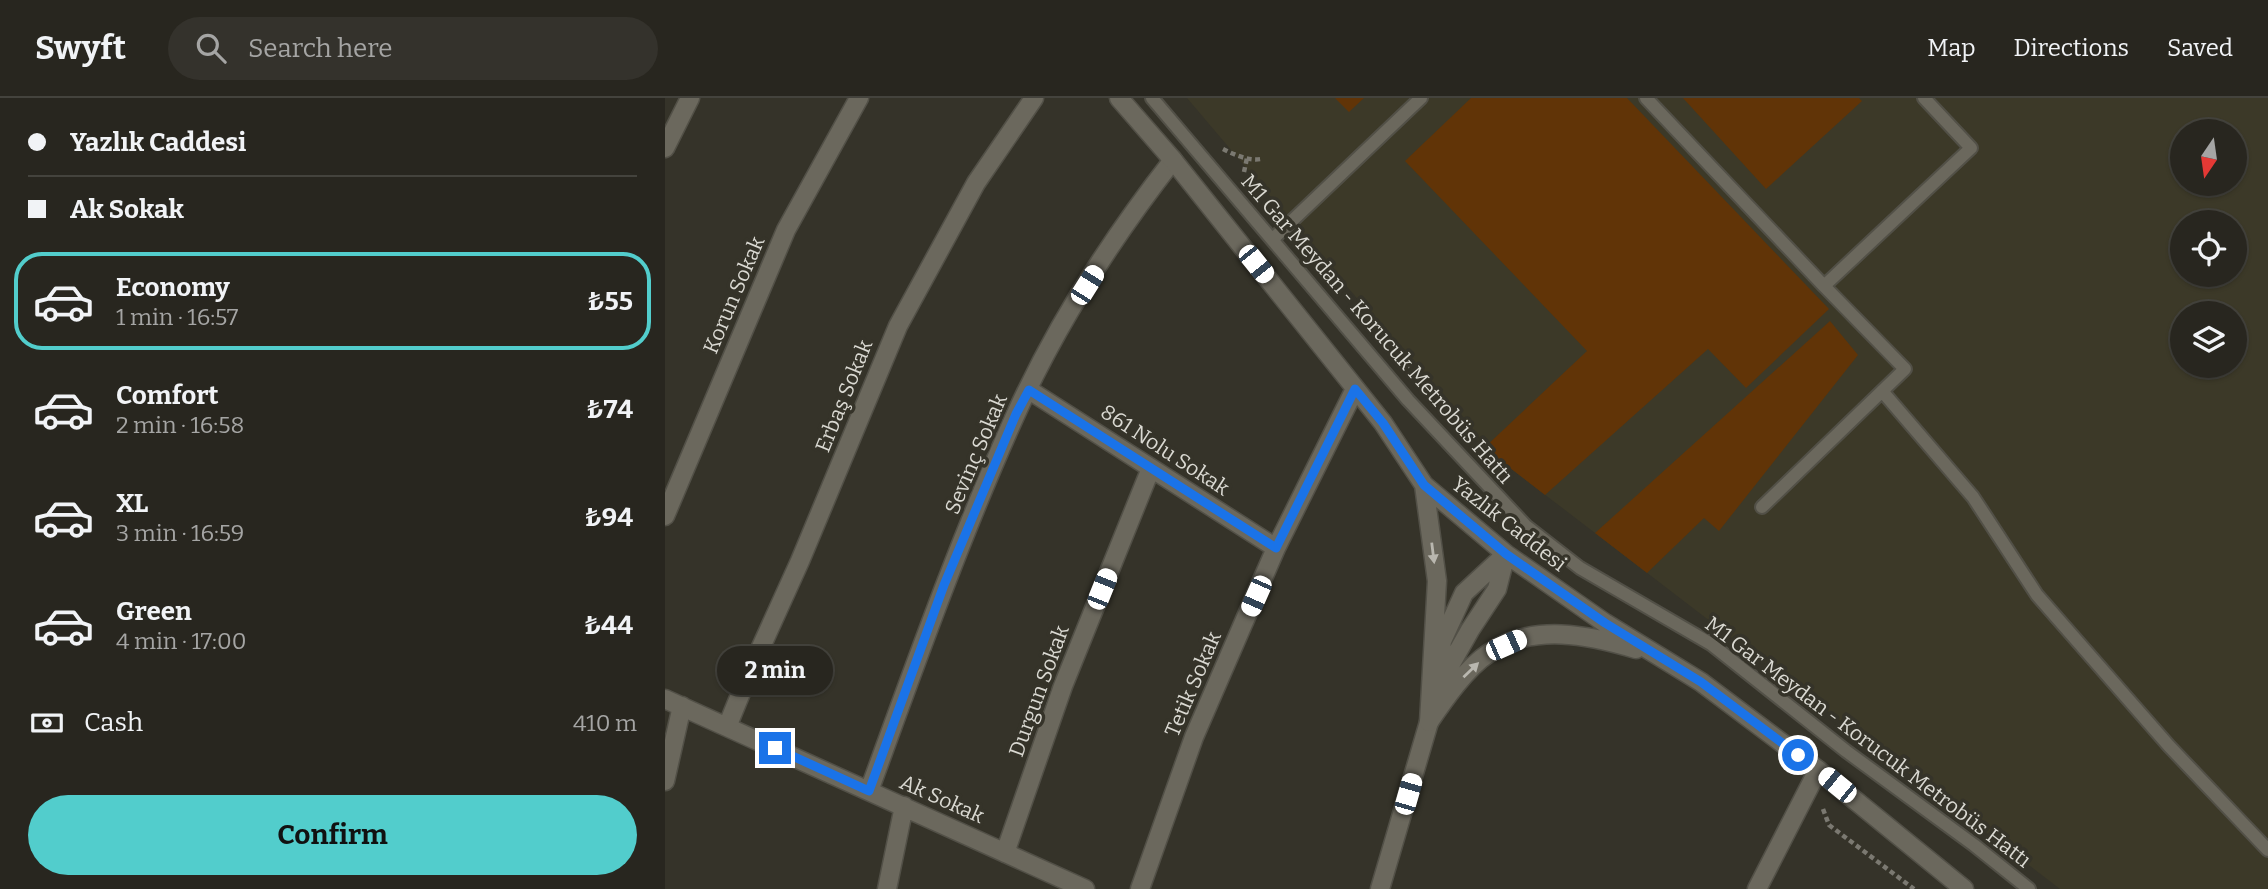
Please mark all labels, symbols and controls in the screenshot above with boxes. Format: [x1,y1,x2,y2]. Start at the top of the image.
search box [168,17,658,80]
text: Swyft [35,28,126,68]
icon: search [192,29,230,67]
text: Search here [248,33,392,64]
text: Map [1927,34,1976,62]
text: Directions [2014,34,2129,62]
text: Saved [2167,34,2233,62]
north arrow [2170,119,2247,196]
map controls [2170,119,2247,378]
text: Yazlık Caddesi [70,127,246,158]
street label: M1 Gar Meydan - Korucuk Metrobüs Hattı [1235,169,1519,489]
text: Ak Sokak [70,194,184,225]
button: locate [2170,210,2247,287]
street label: Korun Sokak [698,232,770,358]
car [1235,241,1278,287]
car [1067,262,1108,308]
icon: car [32,270,95,333]
text: Economy [116,272,230,303]
text: ₺55 [587,286,633,317]
button: layers [2170,301,2247,378]
text: 1 min · 16:57 [116,303,238,331]
street label: Erbaş Sokak [810,336,878,456]
icon: car [32,378,95,441]
text: Comfort [116,380,219,411]
street label: Sevinç Sokak [939,390,1013,518]
text: ₺74 [586,394,633,425]
street label: 861 Nolu Sokak [1096,399,1234,501]
text: 2 min · 16:58 [116,411,244,439]
street label: Yazlık Caddesi [1446,471,1572,577]
icon: car [32,486,95,549]
text: XL [116,488,148,519]
text: ₺94 [584,502,633,533]
text: 3 min · 16:59 [116,519,244,547]
one-way arrow [1428,542,1439,564]
car [1085,566,1120,612]
car [1238,573,1275,619]
icon: car [32,594,95,657]
text: Green [116,596,192,627]
text: ₺44 [584,610,633,641]
street label: M1 Gar Meydan - Korucuk Metrobüs Hattı [1700,611,2036,873]
street label: Durgun Sokak [1003,622,1075,760]
text: 4 min · 17:00 [116,627,246,655]
street label: Tetik Sokak [1159,627,1227,741]
car [1483,627,1530,663]
callout: 2 min [717,646,833,696]
text: 2 min [744,656,806,684]
one-way arrow [1463,661,1480,678]
icon: cash [28,704,66,742]
text: Cash [84,707,143,738]
text: 410 m [573,709,637,737]
route end [759,732,791,764]
route start [1782,739,1814,771]
car [1815,764,1860,806]
street label: Ak Sokak [896,769,988,829]
car [1393,771,1424,817]
button: Confirm [28,795,637,875]

